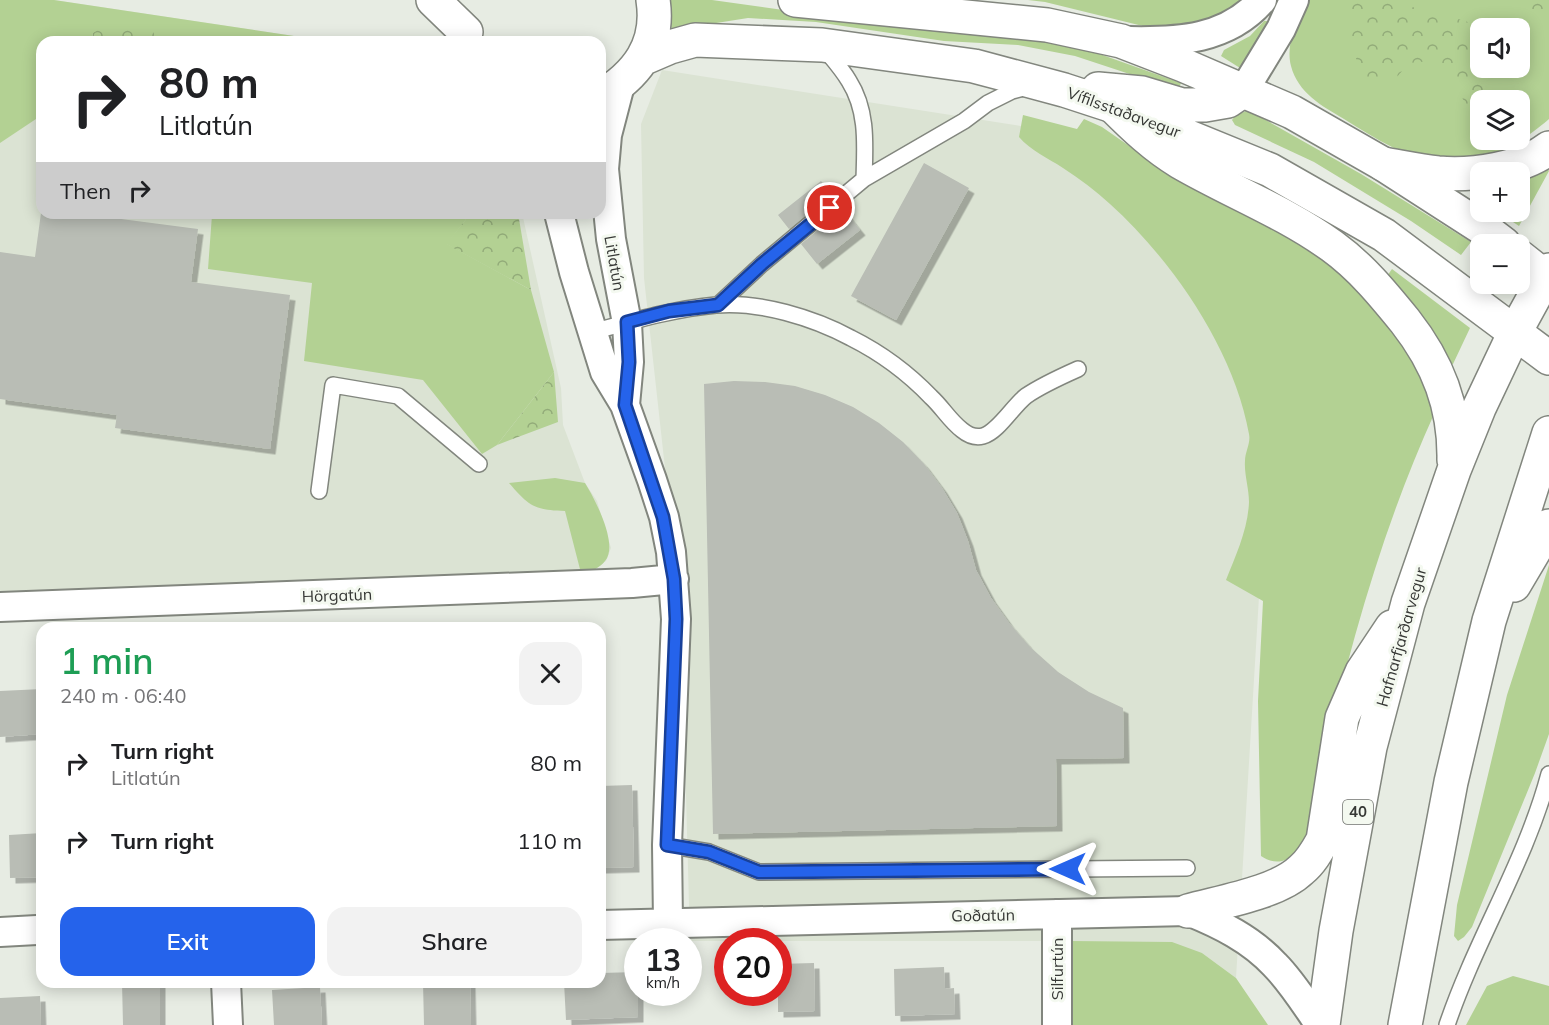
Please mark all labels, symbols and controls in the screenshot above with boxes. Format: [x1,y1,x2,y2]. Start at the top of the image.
map controls [1470,18,1530,294]
button: sound [1470,18,1530,78]
text: 80 m [159,56,259,109]
icon: right [60,60,138,138]
street label: Vífilsstaðavegur [1064,82,1184,142]
button: layers [1470,90,1530,150]
text: Litlatún [159,108,253,142]
button: + [1470,162,1530,222]
icon: right [123,174,156,207]
text: Then [60,177,111,205]
pin [804,182,855,233]
icon: arrive [813,191,846,224]
street label: Litlatún [600,234,630,292]
button: − [1470,234,1530,294]
street label: Hafnarfjarðarvegur [1372,565,1430,709]
street label: Hörgatún [301,584,373,606]
text: 1 min [60,638,154,683]
button: close [519,642,582,705]
text: 240 m · 06:40 [60,683,186,708]
text: Turn right [111,737,214,765]
icon: right [60,747,93,780]
text: 80 m [531,749,582,777]
text: Litlatún [111,765,181,790]
road number: 40 [1343,800,1373,824]
icon: right [60,825,93,858]
text: Turn right [111,827,214,855]
text: 110 m [517,827,582,855]
position arrow [1036,837,1100,901]
street label: Goðatún [951,904,1015,926]
button: Exit [60,907,315,976]
button: Share [327,907,582,976]
speed limit sign: 20 [714,928,792,1006]
street label: Silfurtún [1047,938,1067,1000]
text: 13 [645,941,681,979]
text: km/h [646,973,680,992]

